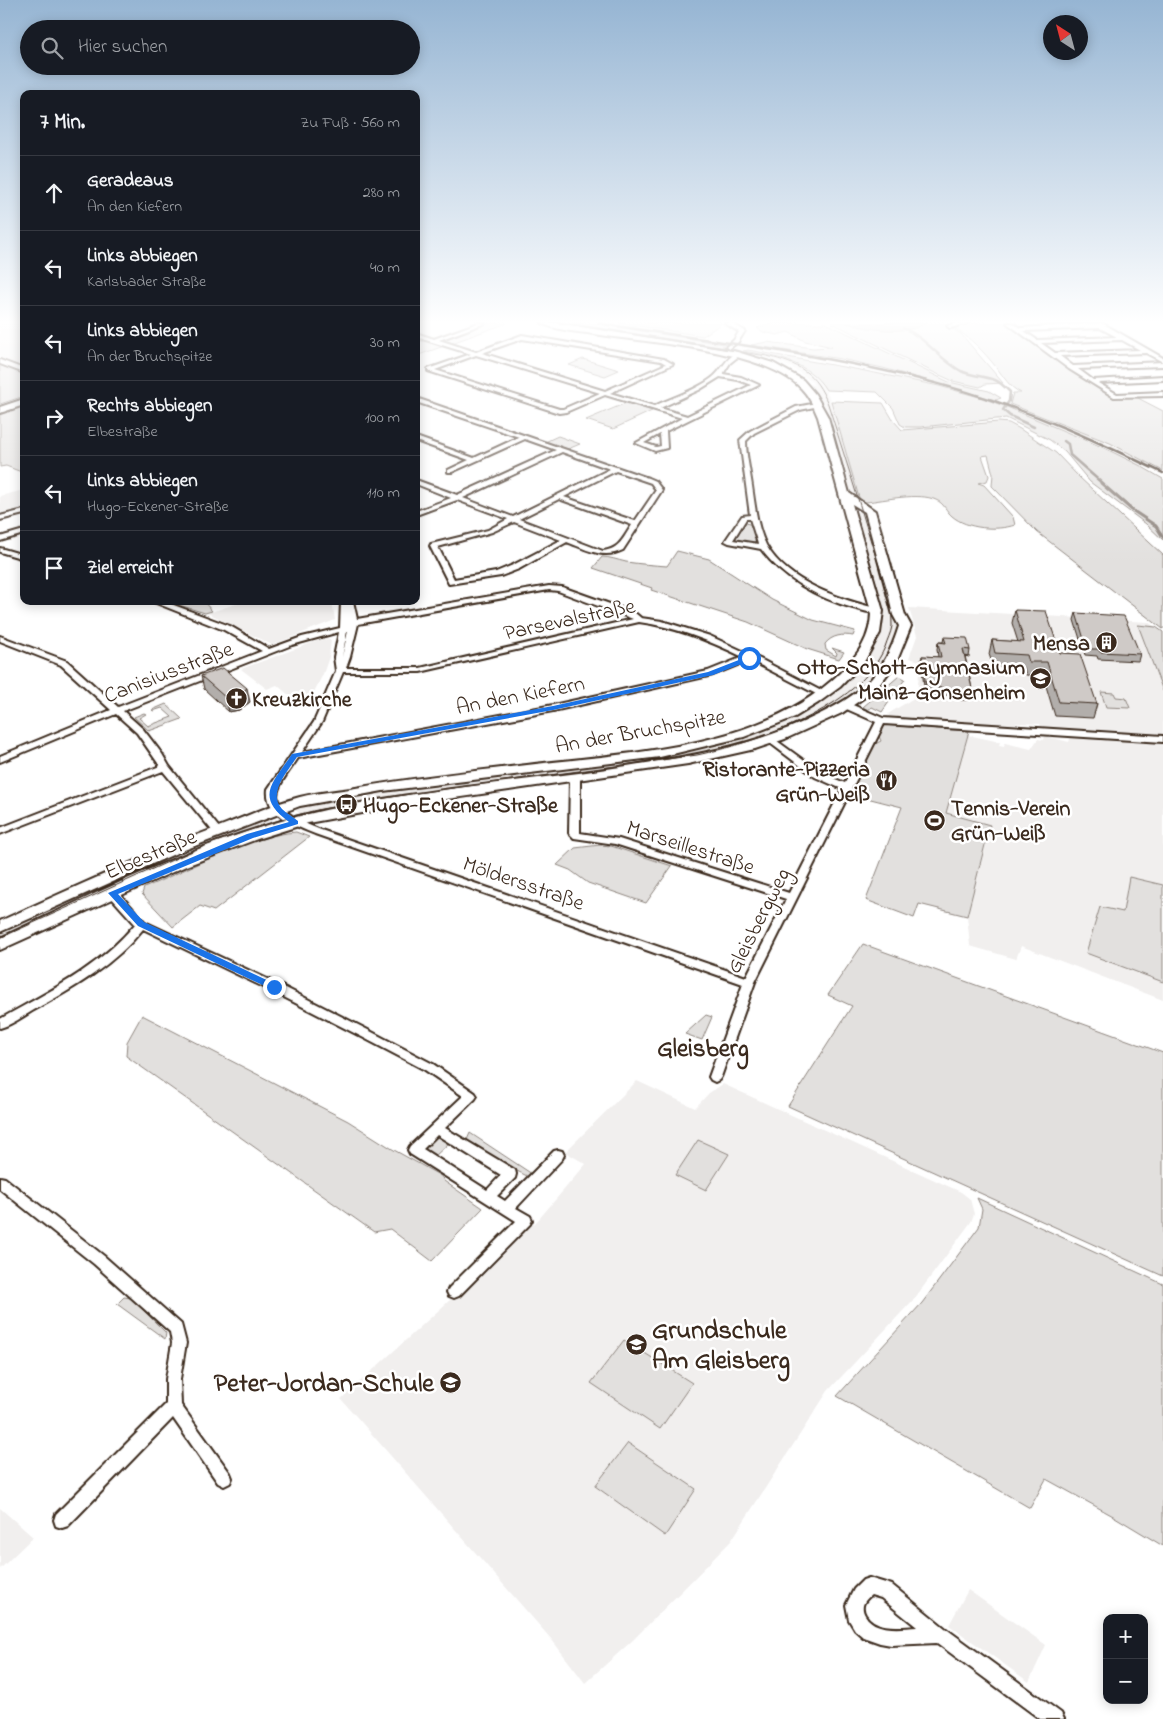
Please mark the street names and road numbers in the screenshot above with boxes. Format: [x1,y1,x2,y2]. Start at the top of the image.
street label: Parsevalstraße [501,591,639,651]
street label: Canisiusstraße [100,634,239,713]
street label: An den Kiefern [453,669,588,725]
street label: An der Bruchspitze [553,702,728,764]
street label: Marseillestraße [622,813,758,885]
street label: Elbestraße [100,822,202,889]
street label: Möldersstraße [458,849,588,921]
street label: Gleisbergweg [719,863,801,980]

